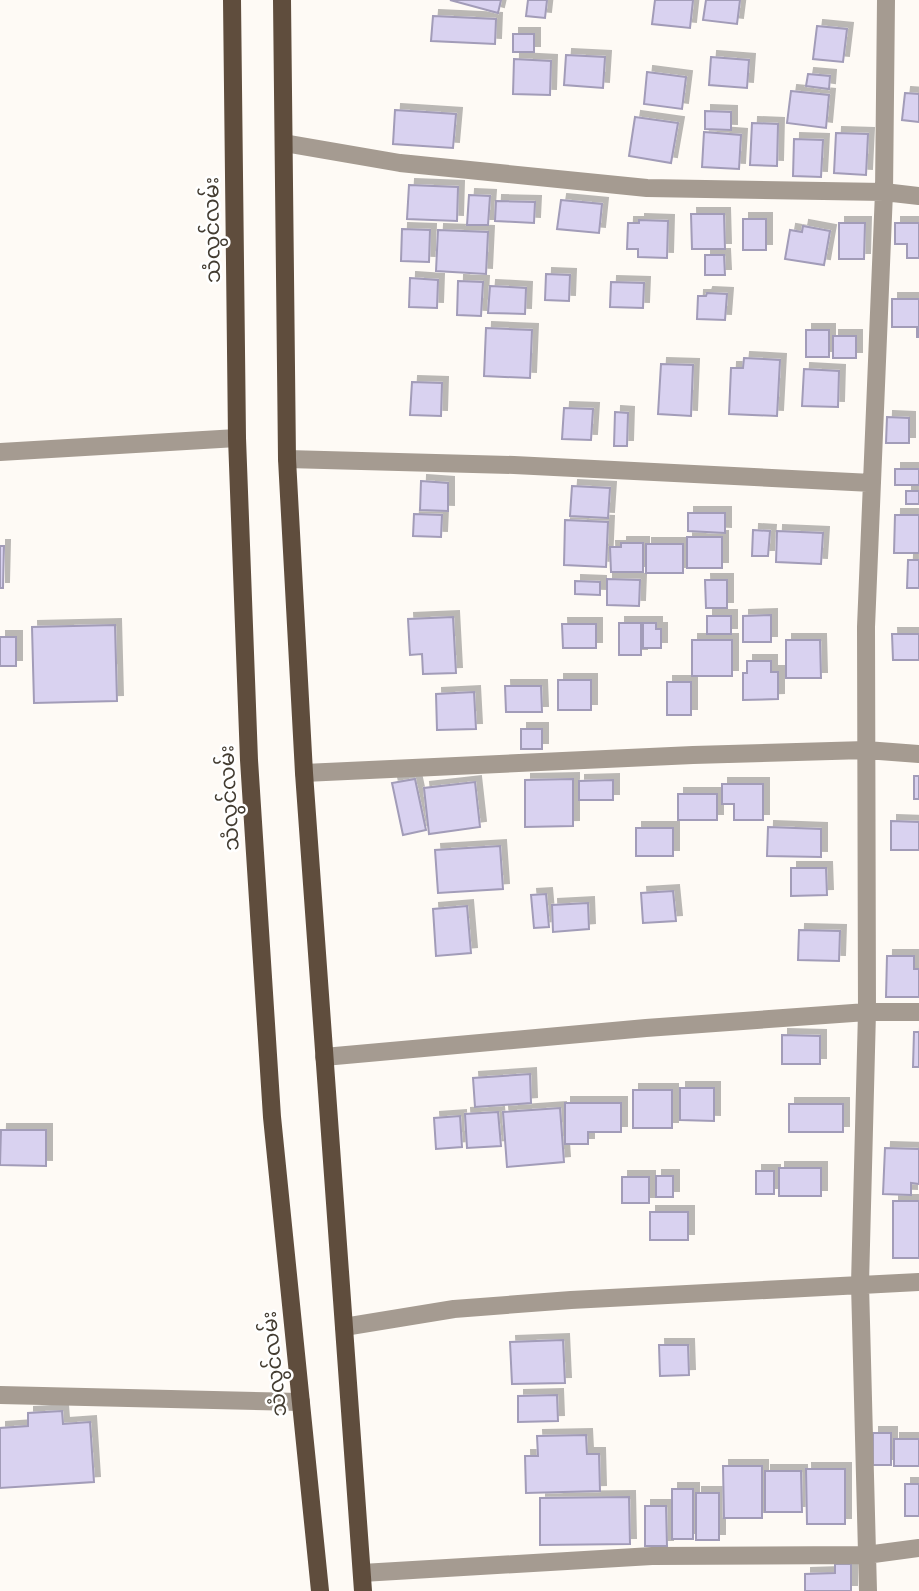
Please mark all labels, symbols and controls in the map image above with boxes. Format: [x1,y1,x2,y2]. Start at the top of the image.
street label: သံလွင်လမ်း [195,177,229,283]
street label: သံလွင်လမ်း [210,744,248,852]
street label: သံလွင်လမ်း [253,1310,295,1418]

